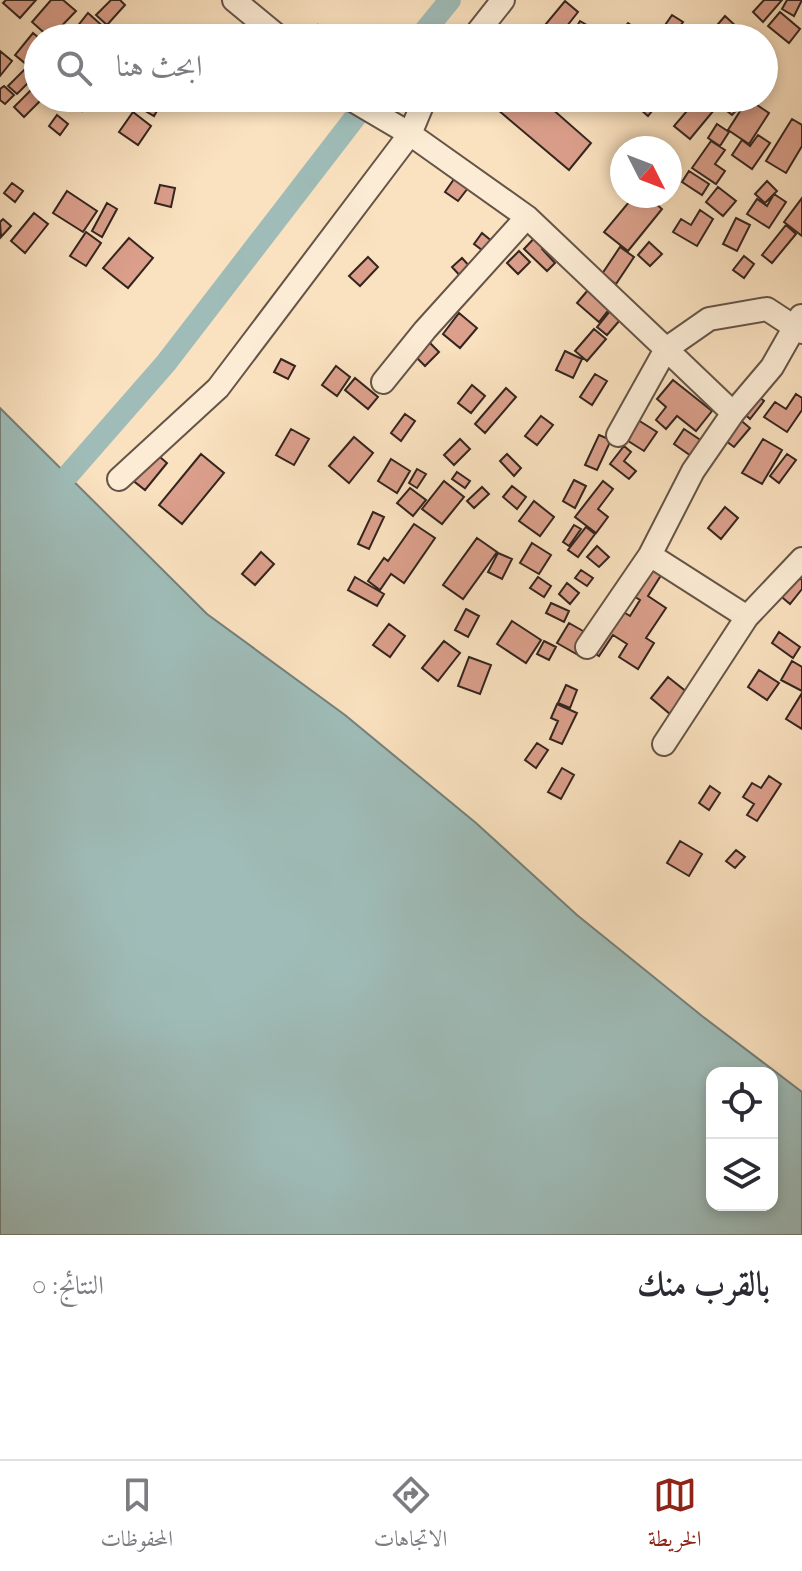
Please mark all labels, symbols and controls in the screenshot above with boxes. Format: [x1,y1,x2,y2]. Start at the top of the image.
search box [24,24,778,112]
icon: search [52,46,96,90]
text: ابحث هنا [116,49,202,84]
north arrow [610,136,682,208]
map controls [706,1067,778,1211]
button: locate [706,1067,778,1139]
button: layers [706,1139,778,1211]
text: بالقرب منك [637,1264,770,1304]
text: النتائج: 0 [32,1270,104,1301]
tab: المحفوظات [100,1473,173,1560]
tab: الاتجاهات [374,1473,447,1560]
tab: الخريطة [648,1473,702,1560]

